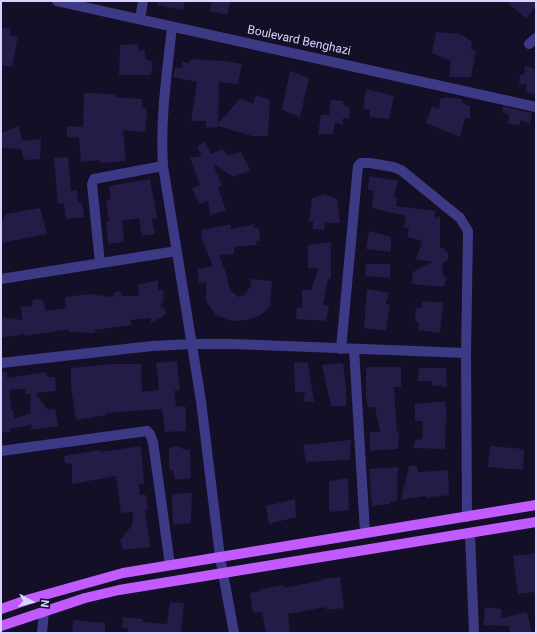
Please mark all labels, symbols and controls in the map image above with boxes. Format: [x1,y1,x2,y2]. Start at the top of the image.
street label: Boulevard Benghazi [246,23,352,59]
north arrow [12,582,52,622]
text: N [37,599,51,608]

